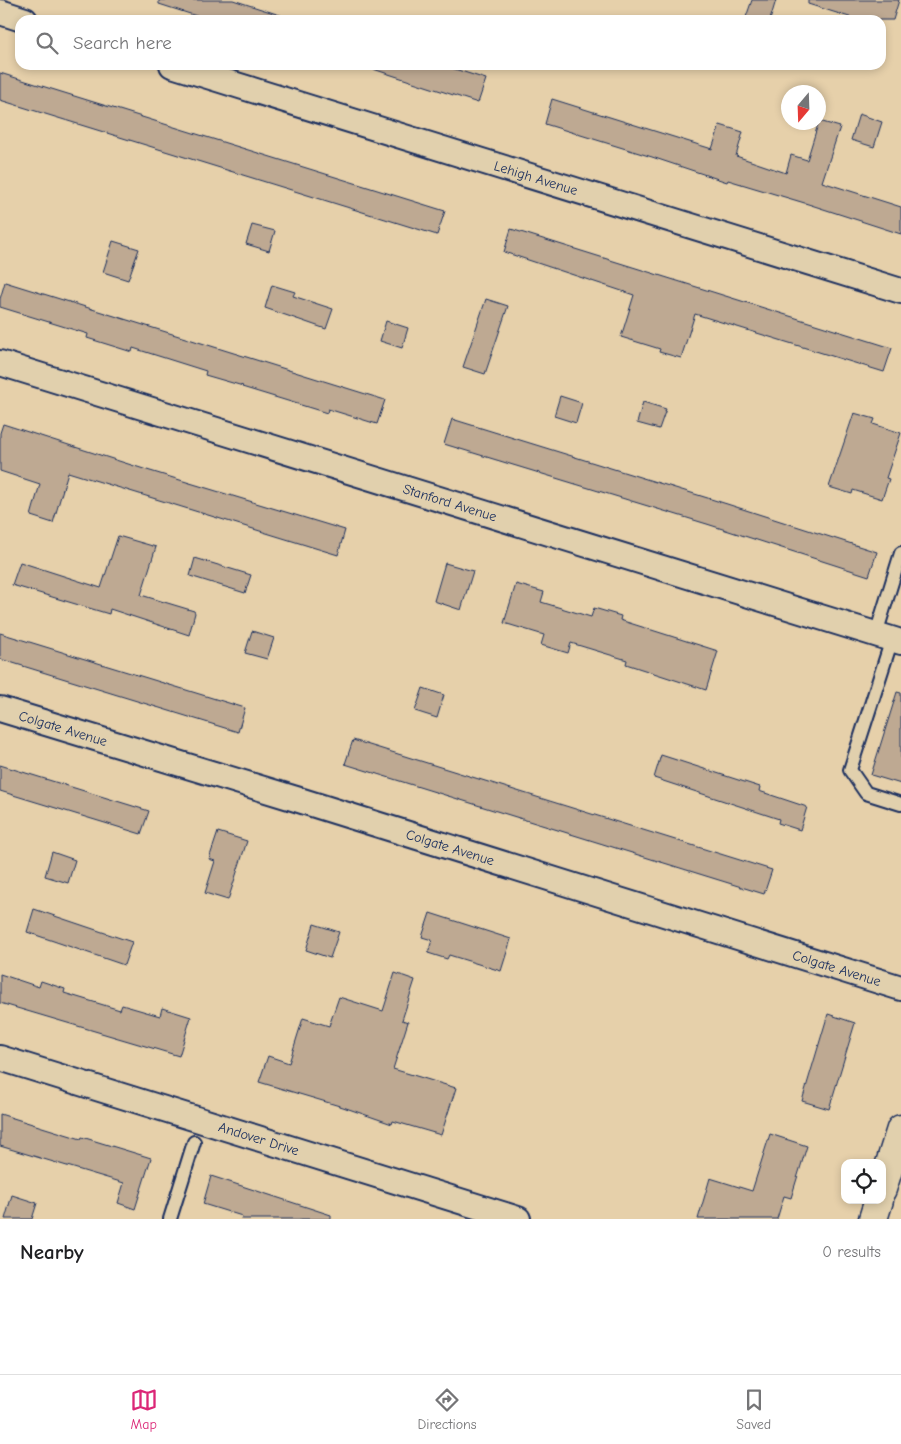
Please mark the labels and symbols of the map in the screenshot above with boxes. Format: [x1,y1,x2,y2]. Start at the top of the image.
north arrow [781,85,826,130]
street label: Lehigh Avenue [492,157,580,199]
street label: Stanford Avenue [401,480,499,525]
street label: Colgate Avenue [17,707,109,750]
street label: Colgate Avenue [404,825,497,869]
street label: Colgate Avenue [791,946,883,990]
street label: Andover Drive [216,1118,301,1159]

